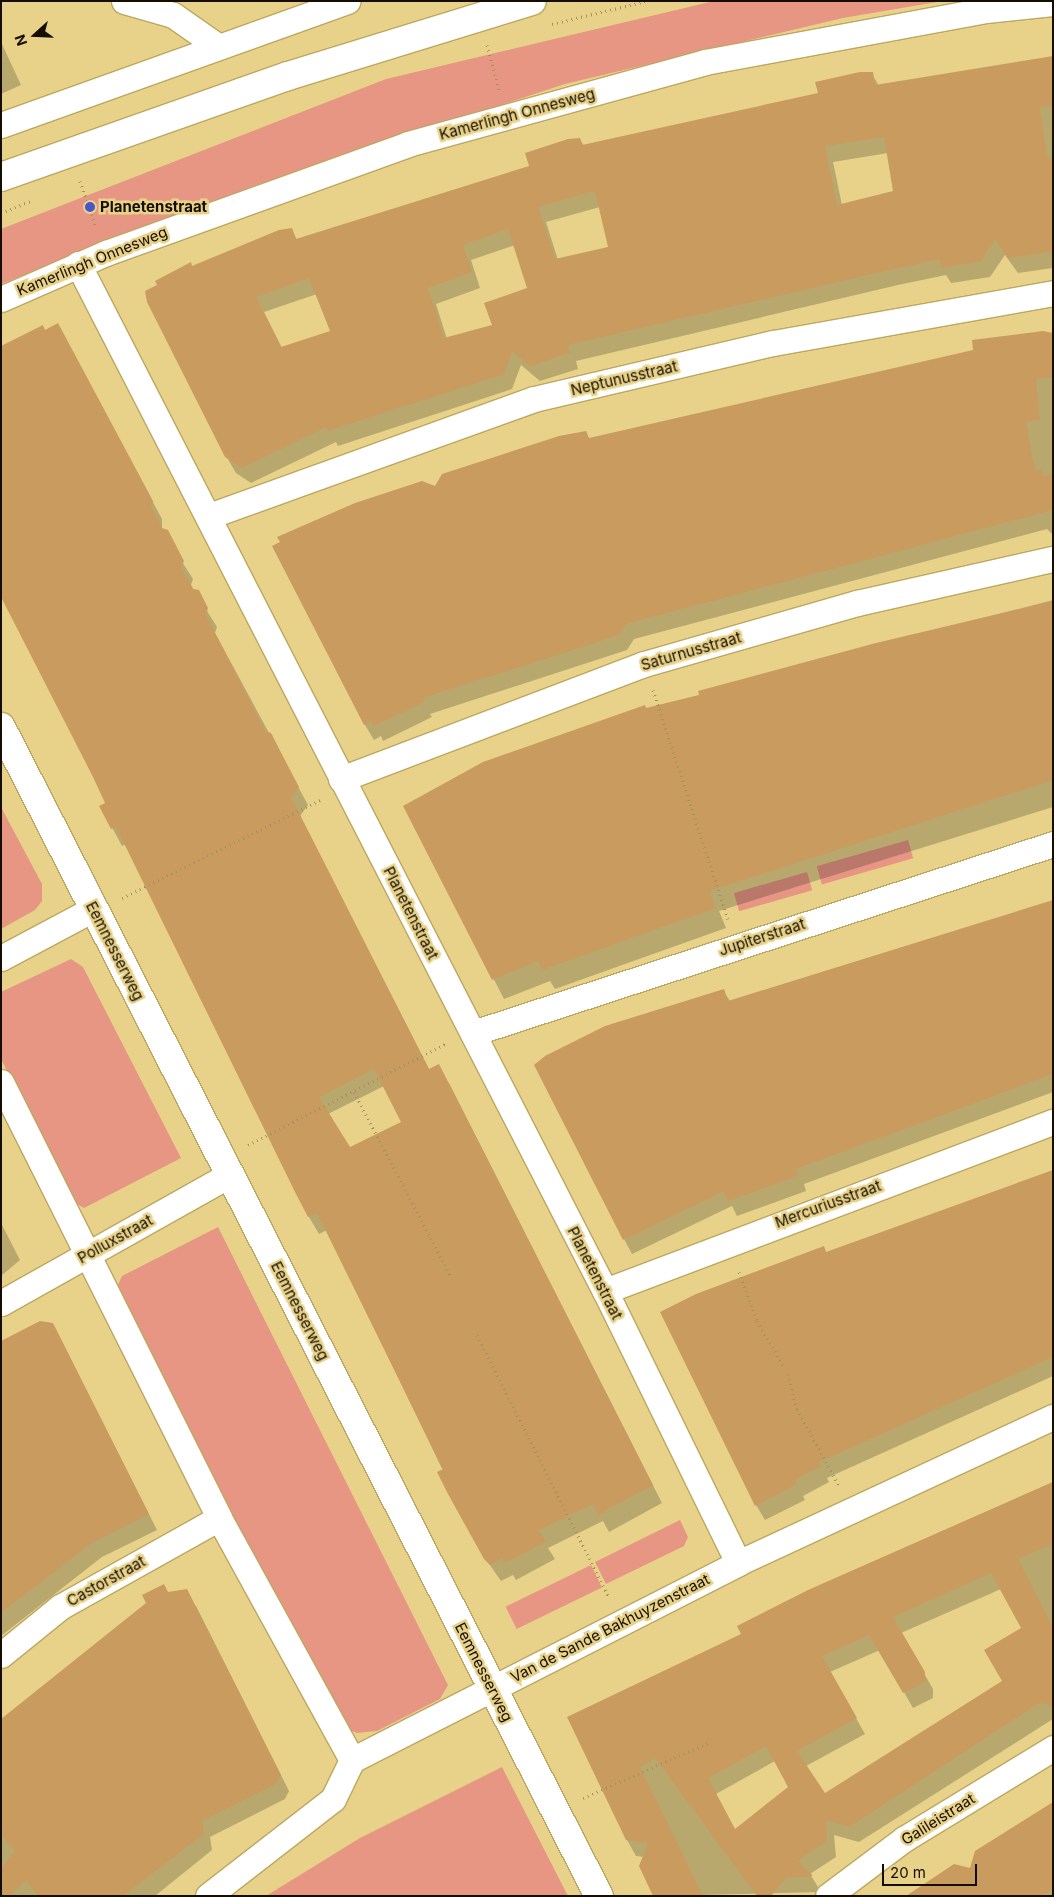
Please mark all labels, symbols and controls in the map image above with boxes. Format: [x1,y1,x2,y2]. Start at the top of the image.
north arrow [10,10,60,60]
text: N [11,32,30,48]
street label: Kamerlingh Onnesweg [437,85,597,143]
place label: Planetenstraat [100,198,207,216]
marker: Planetenstraat [84,201,96,213]
street label: Kamerlingh Onnesweg [14,223,170,299]
street label: Neptunusstraat [569,357,679,399]
street label: Saturnusstraat [639,628,743,674]
street label: Planetenstraat [380,864,442,962]
street label: Eemnesserweg [82,898,148,1004]
street label: Jupiterstraat [717,915,807,959]
street label: Mercuriusstraat [772,1176,884,1232]
street label: Polluxstraat [74,1211,156,1267]
street label: Planetenstraat [564,1224,626,1322]
street label: Eemnesserweg [267,1258,333,1364]
street label: Castorstraat [64,1552,148,1610]
street label: Van de Sande Bakhuyzenstraat [508,1570,712,1686]
street label: Eemnesserweg [451,1619,517,1725]
street label: Galileistraat [898,1789,978,1849]
scale bar [884,1854,979,1886]
text: 20 m [890,1863,926,1882]

